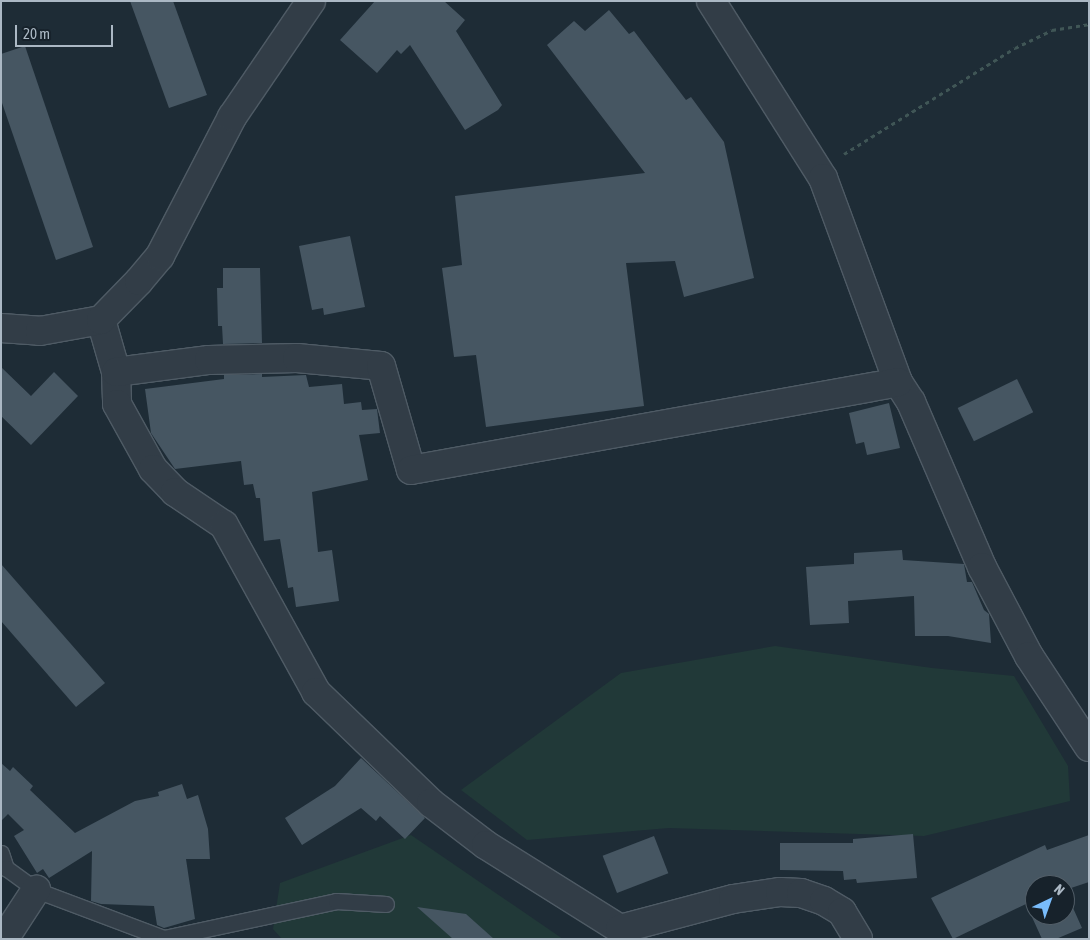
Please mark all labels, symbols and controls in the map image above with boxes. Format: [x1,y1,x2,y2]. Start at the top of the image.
scale bar [18,15,115,47]
text: 20 m [23,25,50,42]
north arrow [1025,875,1075,925]
text: N [1051,881,1068,898]

